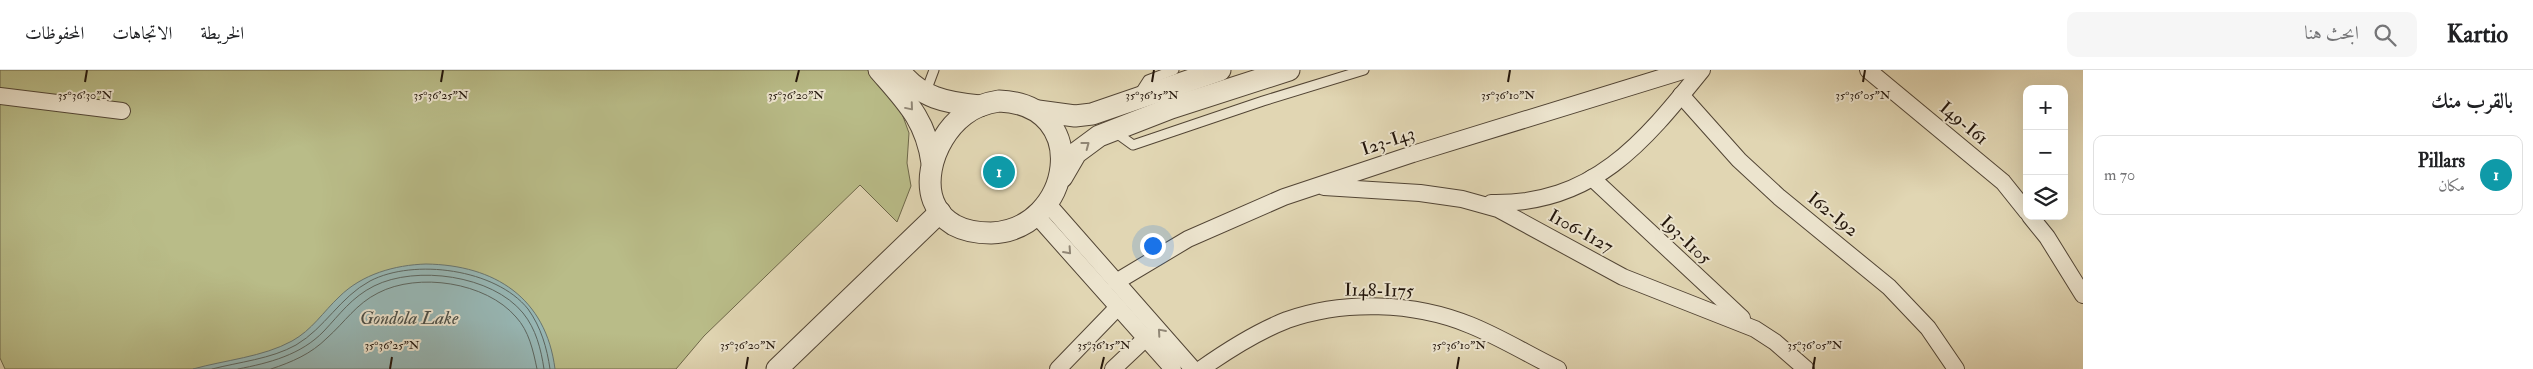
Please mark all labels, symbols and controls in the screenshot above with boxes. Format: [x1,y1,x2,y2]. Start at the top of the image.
search box [2067,12,2417,57]
text: Kartio [2447,19,2508,50]
text: ابحث هنا [2304,21,2359,45]
icon: search [2371,21,2399,49]
text: المحفوظات [25,22,84,45]
text: الاتجاهات [112,22,172,45]
text: الخريطة [200,22,244,45]
map controls [2023,85,2068,220]
button: + [2023,85,2068,130]
text: 35°36'30"N [58,88,113,103]
text: 35°36'25"N [413,88,469,103]
text: 35°36'20"N [768,88,824,103]
text: 35°36'15"N [1125,88,1179,103]
text: 35°36'10"N [1481,88,1535,103]
text: 35°36'05"N [1835,88,1891,103]
text: بالقرب منك [2431,88,2513,115]
street label: I49-I61 [1935,96,1993,150]
one-way arrow [905,101,913,110]
street label: I23-I43 [1359,122,1418,161]
button: − [2023,130,2068,175]
one-way arrow [1080,142,1090,151]
text: Pillars [2418,149,2465,173]
pin: 1 [983,153,1015,191]
text: 70 m [2104,165,2135,185]
text: 1 [2493,165,2499,185]
button: layers [2023,175,2068,220]
text: مكان [2438,176,2465,196]
street label: I62-I92 [1803,187,1863,242]
street label: I106-I127 [1544,204,1617,259]
street label: I93-I105 [1655,211,1716,270]
your location [1140,233,1166,259]
one-way arrow [1062,246,1071,255]
street label: I148-I175 [1344,278,1414,303]
water label: Gondola Lake [360,306,459,330]
one-way arrow [1158,329,1167,338]
text: 35°36'25"N [364,338,420,353]
text: 35°36'20"N [720,338,776,353]
text: 35°36'15"N [1077,338,1131,353]
text: 35°36'10"N [1432,338,1486,353]
text: 35°36'05"N [1787,338,1843,353]

